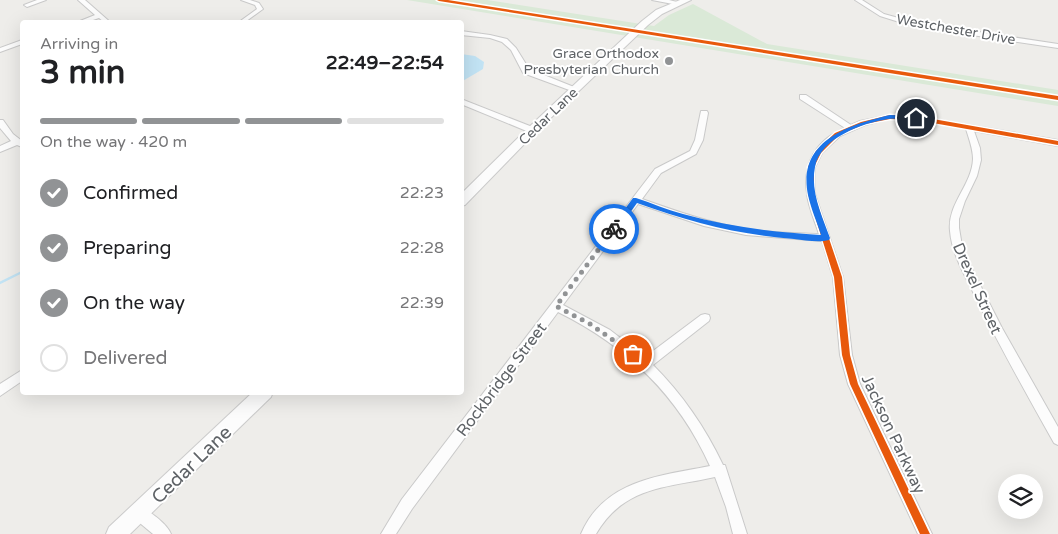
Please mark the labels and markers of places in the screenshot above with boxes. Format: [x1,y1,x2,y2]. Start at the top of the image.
place label: Grace Orthodox Presbyterian Church [523,45,659,78]
marker: Grace Orthodox Presbyterian Church [663,55,675,67]
pin [895,97,937,139]
pin [612,333,654,375]

